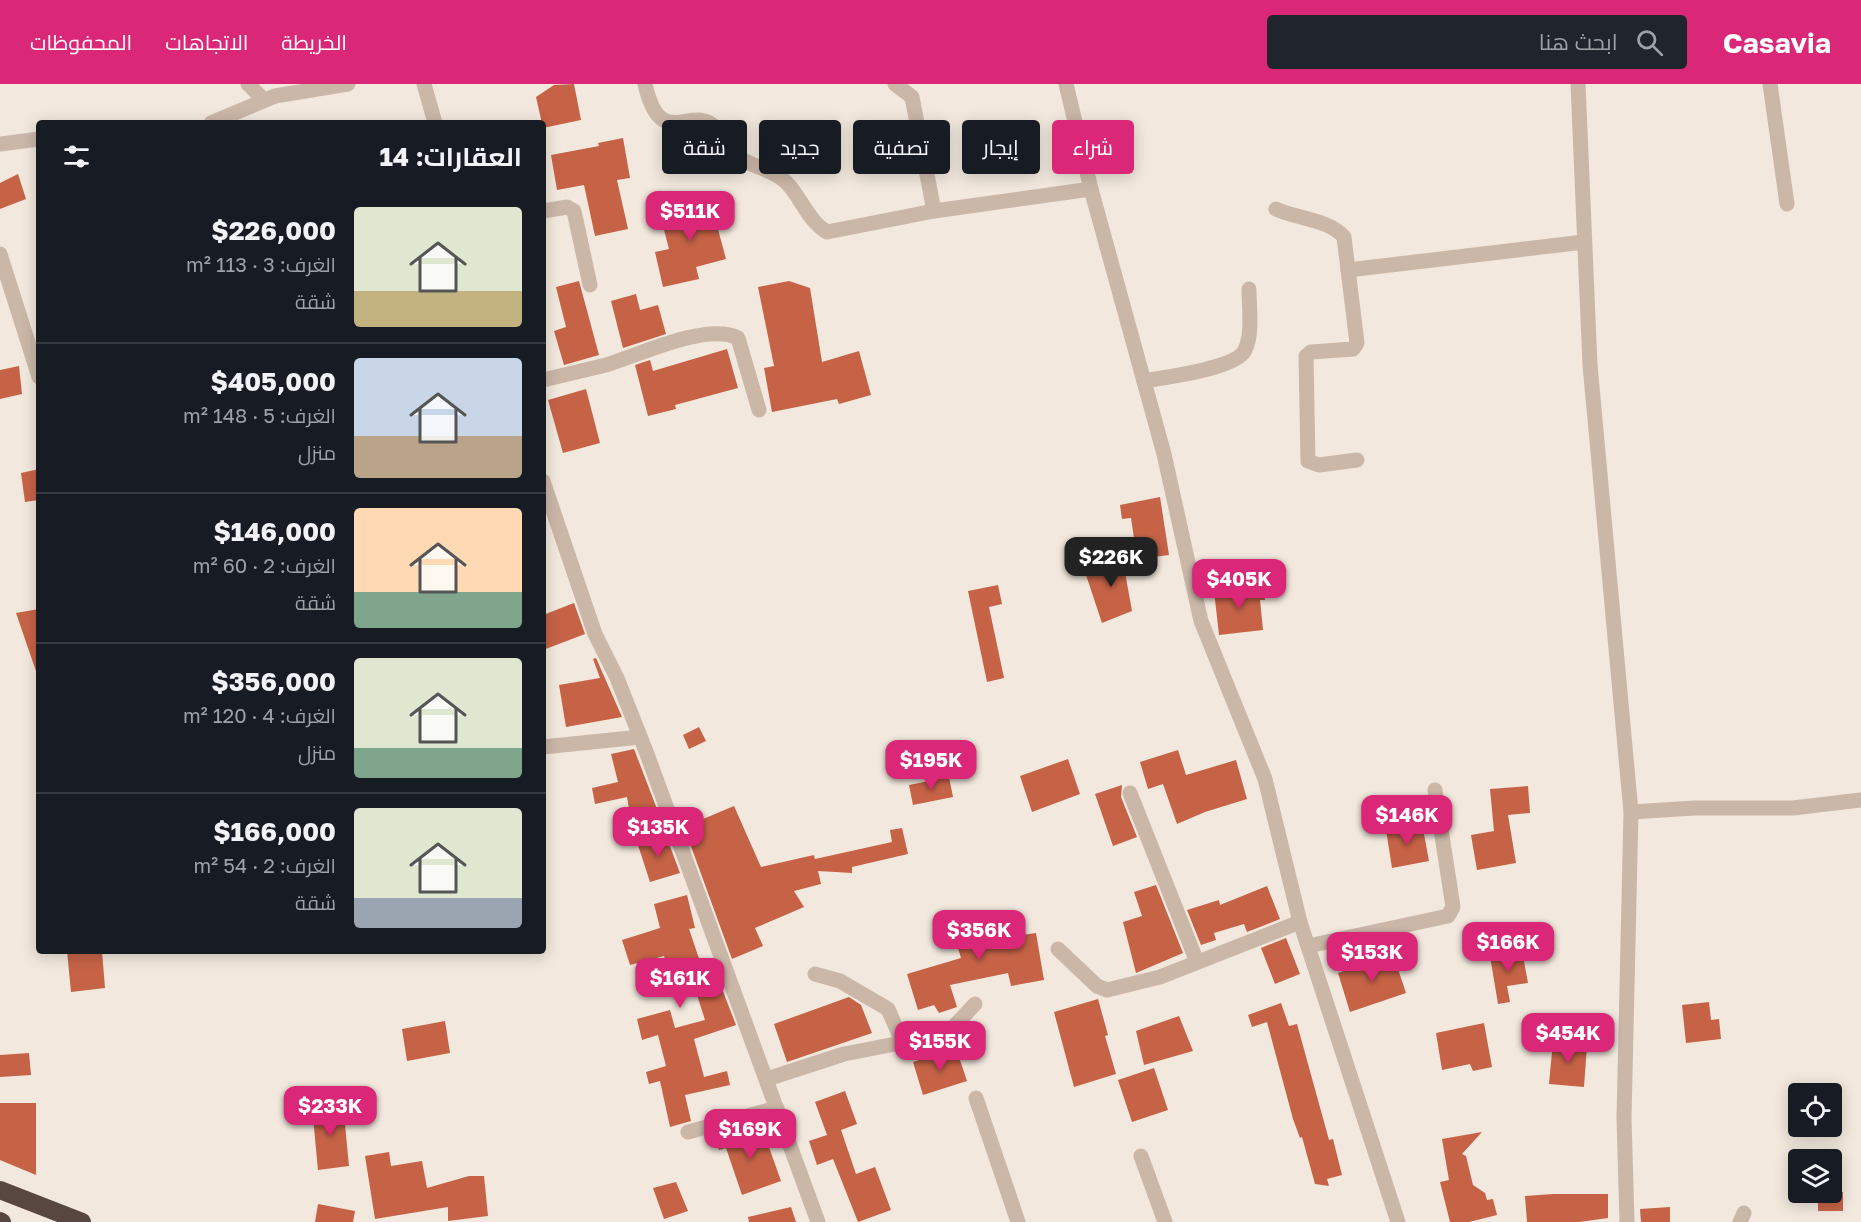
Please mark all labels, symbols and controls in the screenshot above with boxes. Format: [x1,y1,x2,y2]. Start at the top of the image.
search box [1267,15,1687,69]
icon: search [1633,26,1666,59]
text: Casavia [1723,26,1831,59]
text: ابحث هنا [1539,28,1618,55]
text: المحفوظات [30,29,132,55]
text: الاتجاهات [165,29,248,55]
text: الخريطة [281,29,347,55]
chip: شقة [662,120,747,174]
chip: جديد [759,120,841,174]
chip: تصفية [853,120,950,174]
chip: إيجار [962,120,1040,174]
chip: شراء [1052,120,1134,174]
icon: filters [60,140,93,173]
text: العقارات: 14 [379,141,522,172]
pin: $511K [648,191,732,242]
text: $511K [660,198,720,222]
text: $226,000 [211,215,336,246]
icon: home [402,231,474,303]
text: الغرف: 3 · 113 m² [186,252,336,276]
text: شقة [295,289,336,313]
text: $405,000 [211,366,336,397]
icon: home [402,382,474,454]
text: الغرف: 5 · 148 m² [183,403,336,427]
text: منزل [298,440,336,464]
text: $146,000 [213,516,336,547]
icon: home [402,532,474,604]
pin: $226K [1069,537,1153,588]
text: $226K [1079,544,1144,568]
text: الغرف: 2 · 60 m² [193,553,336,577]
pin: $405K [1197,559,1281,610]
text: $405K [1206,566,1272,590]
text: شقة [295,590,336,614]
text: $356,000 [211,666,336,697]
icon: home [402,682,474,754]
text: الغرف: 4 · 120 m² [183,703,336,727]
text: منزل [298,740,336,764]
pin: $195K [889,740,973,791]
text: $195K [899,747,963,771]
pin: $146K [1365,795,1449,846]
text: $146K [1375,802,1439,826]
pin: $135K [616,807,700,858]
text: $135K [627,814,689,838]
text: $166,000 [213,816,336,847]
icon: home [402,832,474,904]
text: الغرف: 2 · 54 m² [193,853,336,877]
text: شقة [295,890,336,914]
pin: $356K [937,910,1021,961]
text: $356K [947,917,1012,941]
pin: $166K [1466,922,1550,973]
text: $166K [1476,929,1540,953]
pin: $153K [1330,932,1414,983]
text: $153K [1341,939,1403,963]
pin: $161K [638,958,722,1009]
text: $161K [649,965,711,989]
pin: $454K [1526,1013,1610,1064]
text: $454K [1535,1020,1601,1044]
pin: $155K [898,1021,982,1072]
text: $155K [909,1028,971,1052]
map controls [1788,1083,1842,1203]
button: locate [1788,1083,1842,1137]
pin: $233K [288,1086,372,1137]
text: $233K [298,1093,362,1117]
pin: $169K [708,1109,792,1160]
text: $169K [718,1116,782,1140]
button: layers [1788,1149,1842,1203]

